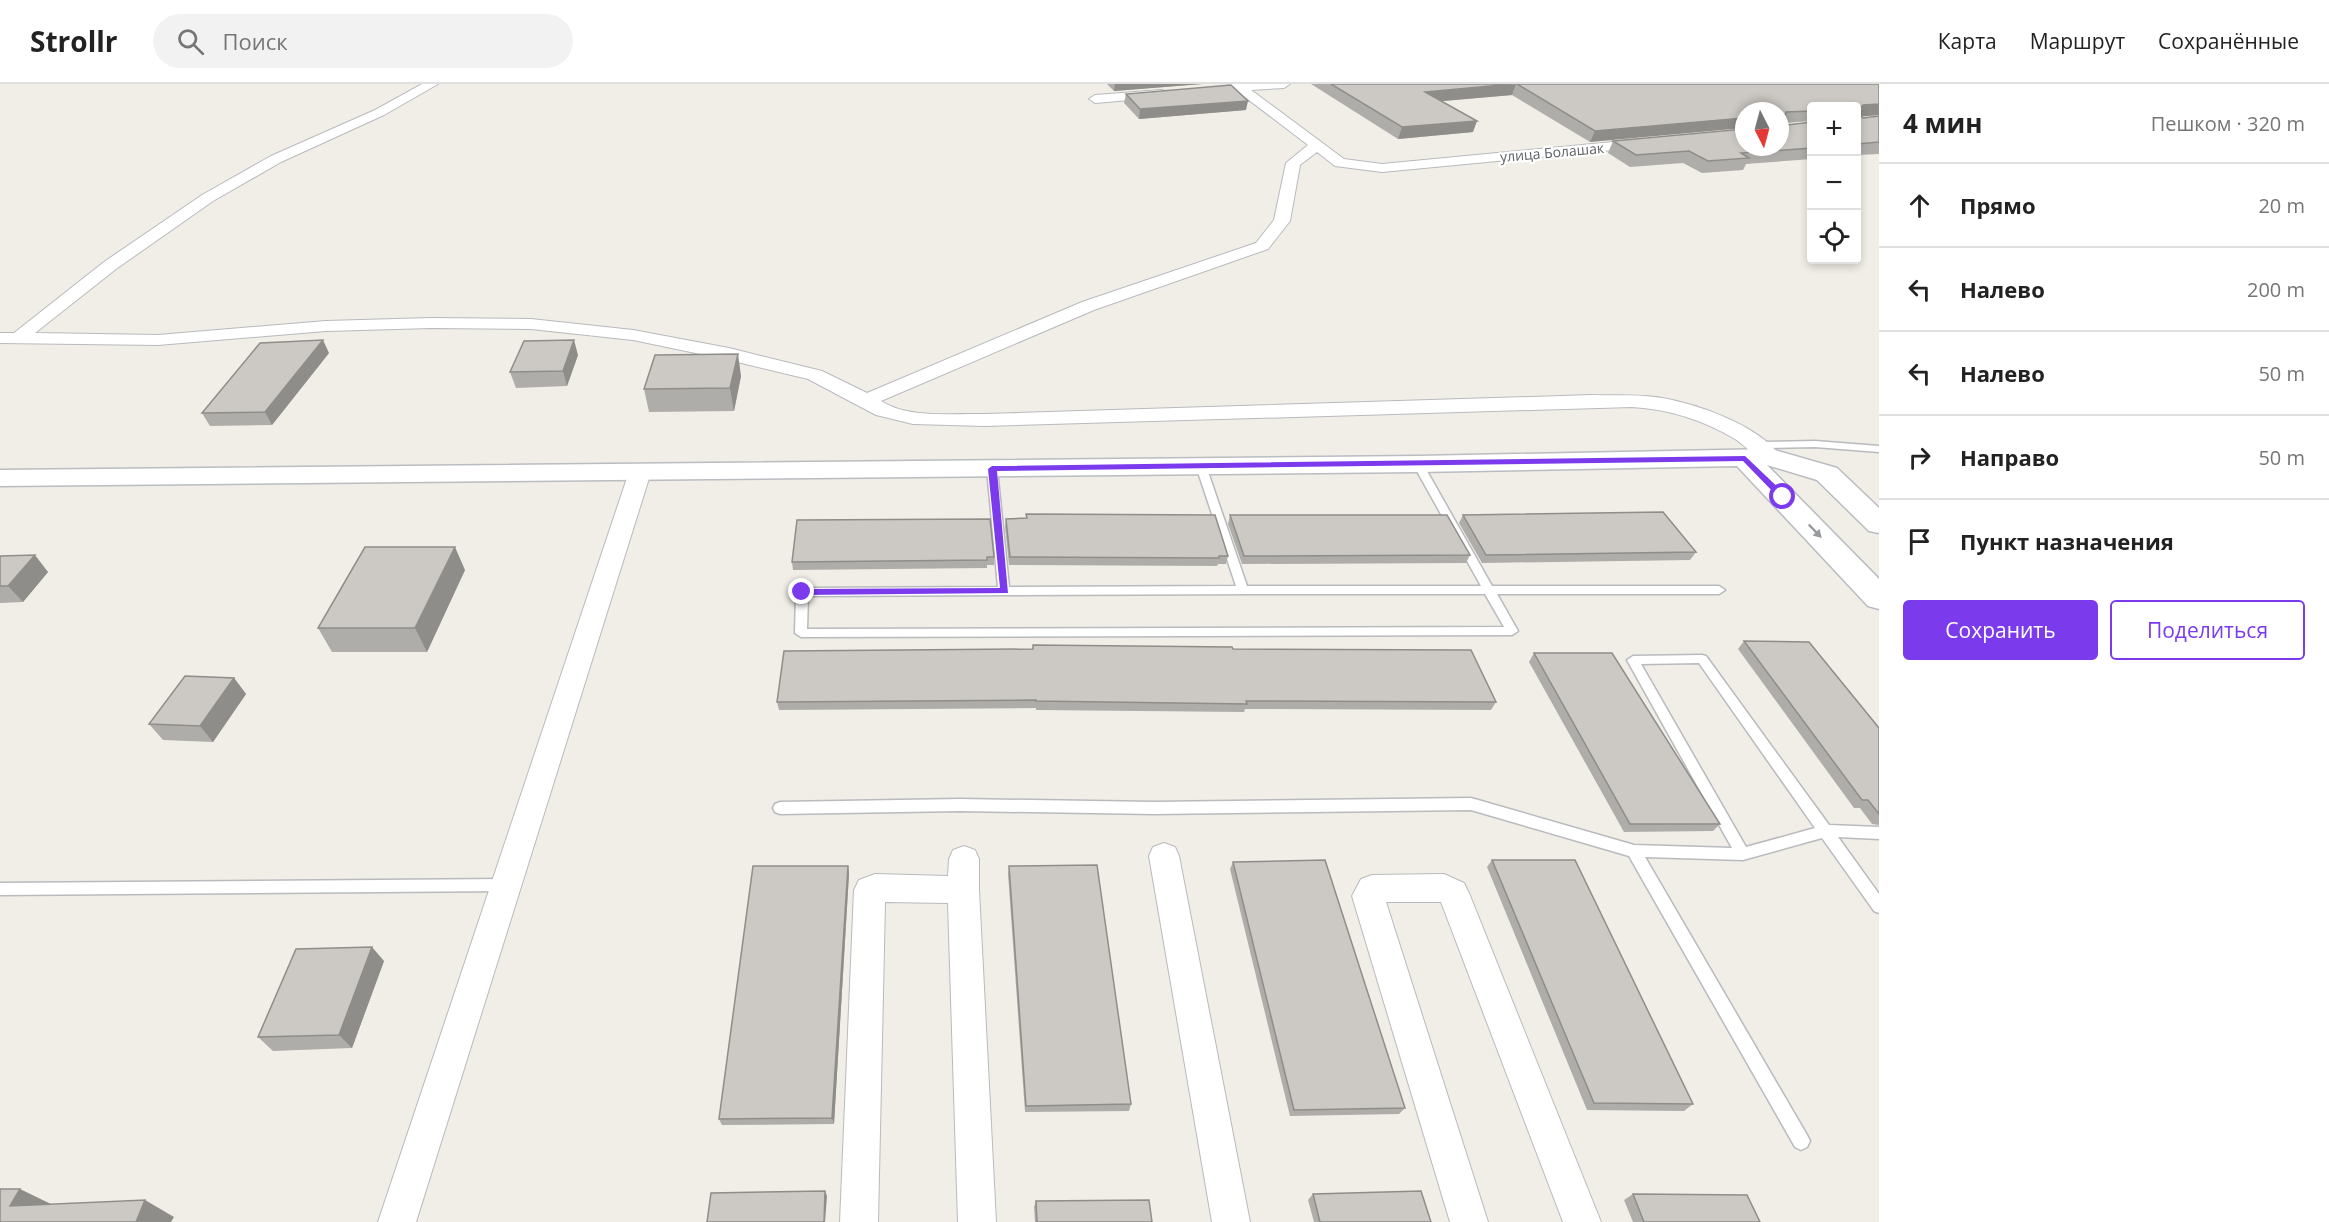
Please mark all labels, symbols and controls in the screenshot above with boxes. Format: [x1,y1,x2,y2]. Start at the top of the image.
search box [153,14,573,68]
text: Strollr [30,22,117,60]
icon: search [174,25,207,58]
text: Поиск [222,26,288,56]
text: Карта [1938,27,1997,55]
text: Маршрут [2030,27,2125,55]
text: Сохранённые [2158,27,2299,55]
north arrow [1735,102,1789,156]
map controls [1807,102,1861,264]
button: + [1807,102,1861,156]
text: 4 мин [1903,105,1983,141]
text: Пешком · 320 m [2151,110,2305,137]
street label: улица Болашак [1499,138,1606,166]
button: − [1807,156,1861,210]
icon: ahead [1903,189,1936,222]
text: Прямо [1960,190,2036,220]
text: 20 m [2258,192,2305,219]
button: locate [1807,210,1861,264]
icon: left [1903,273,1936,306]
text: Налево [1960,274,2045,304]
text: 200 m [2247,276,2305,303]
icon: left [1903,357,1936,390]
text: Налево [1960,358,2045,388]
text: 50 m [2258,360,2305,387]
icon: right [1903,441,1936,474]
text: Направо [1960,442,2059,472]
text: 50 m [2258,444,2305,471]
route start [1769,483,1795,509]
one-way arrow [1808,523,1822,538]
icon: arrive [1903,525,1936,558]
text: Пункт назначения [1960,526,2174,556]
route end [788,578,814,604]
button: Сохранить [1903,600,2098,660]
button: Поделиться [2110,600,2305,660]

